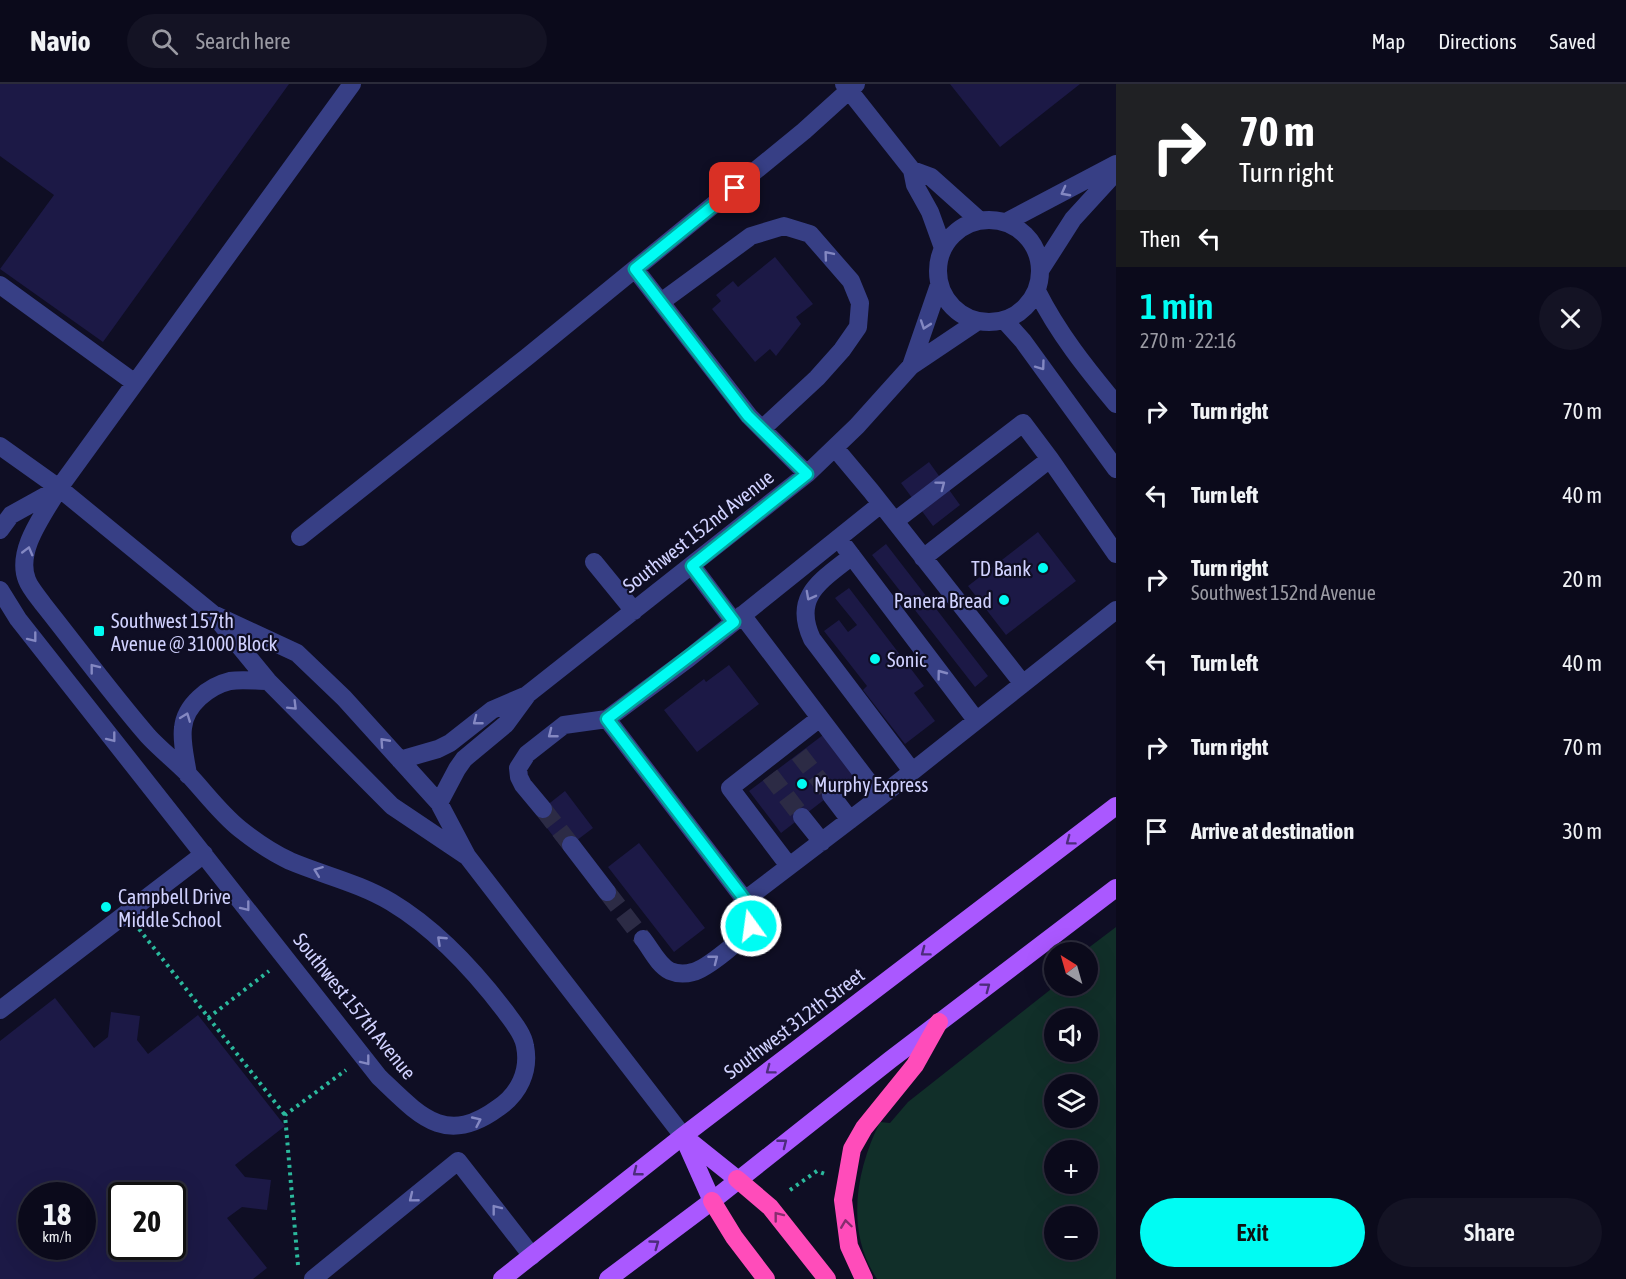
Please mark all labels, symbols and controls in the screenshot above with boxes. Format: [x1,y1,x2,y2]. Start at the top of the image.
search box [127,14,547,68]
text: Navio [30,25,91,57]
icon: search [148,25,181,58]
text: Search here [196,28,291,54]
text: Map [1371,29,1405,53]
text: Directions [1438,29,1517,53]
text: Saved [1550,29,1596,53]
text: 70 m [1239,107,1314,155]
icon: right [1140,108,1218,186]
text: Turn right [1239,157,1334,188]
pin [709,162,760,213]
icon: arrive [718,171,751,204]
one-way arrow [1060,185,1071,196]
icon: left [1193,222,1226,255]
text: Then [1140,226,1181,252]
one-way arrow [824,251,835,262]
text: 1 min [1140,285,1214,327]
button: close [1539,287,1602,350]
one-way arrow [920,320,933,330]
text: 270 m · 22:16 [1140,329,1236,352]
one-way arrow [1033,360,1044,371]
icon: right [1140,395,1173,428]
text: Turn right [1191,398,1268,424]
text: 70 m [1562,398,1602,424]
street label: Southwest 152nd Avenue [618,465,778,597]
icon: left [1140,479,1173,512]
one-way arrow [935,482,946,493]
text: Turn left [1191,482,1258,508]
text: 40 m [1562,482,1602,508]
one-way arrow [20,546,33,556]
text: Turn right [1191,555,1268,581]
place label: TD Bank [971,557,1031,580]
marker: TD Bank [1036,561,1050,575]
icon: right [1140,563,1173,596]
text: 20 m [1562,566,1602,592]
text: Southwest 152nd Avenue [1191,581,1376,604]
place label: Panera Bread [894,589,992,612]
one-way arrow [806,590,817,600]
marker: Panera Bread [997,593,1011,607]
place label: Southwest 157th Avenue @ 31000 Block [111,609,278,655]
marker: Southwest 157th Avenue @ 31000 Block [92,624,106,638]
one-way arrow [26,631,37,642]
icon: left [1140,647,1173,680]
place label: Sonic [887,648,927,671]
text: Turn left [1191,650,1258,676]
text: 40 m [1562,650,1602,676]
marker: Sonic [868,652,882,666]
one-way arrow [91,664,102,675]
one-way arrow [937,669,948,680]
one-way arrow [286,699,297,709]
one-way arrow [179,713,192,723]
one-way arrow [473,714,484,725]
one-way arrow [548,727,559,738]
one-way arrow [105,731,116,742]
icon: right [1140,731,1173,764]
text: Turn right [1191,734,1268,760]
text: 70 m [1562,734,1602,760]
one-way arrow [380,738,391,749]
place label: Murphy Express [814,773,928,796]
marker: Murphy Express [795,777,809,791]
icon: arrive [1140,815,1173,848]
text: Arrive at destination [1191,818,1354,844]
text: 30 m [1562,818,1602,844]
one-way arrow [1065,834,1076,845]
one-way arrow [313,866,324,878]
place label: Campbell Drive Middle School [118,885,231,931]
position arrow [719,894,783,958]
marker: Campbell Drive Middle School [99,900,113,914]
one-way arrow [238,901,249,912]
street label: Southwest 157th Avenue [289,928,421,1084]
one-way arrow [437,936,448,947]
north arrow [1044,942,1098,996]
map controls [1044,942,1098,1260]
one-way arrow [921,944,932,955]
one-way arrow [707,955,718,966]
street label: Southwest 312th Street [719,963,869,1083]
one-way arrow [979,983,990,994]
button: sound [1044,1008,1098,1062]
one-way arrow [359,1054,370,1065]
one-way arrow [766,1062,777,1073]
button: layers [1044,1074,1098,1128]
one-way arrow [471,1116,482,1128]
one-way arrow [776,1140,787,1151]
button: + [1044,1140,1098,1194]
one-way arrow [633,1165,644,1176]
speed limit sign: 20 [108,1182,186,1260]
one-way arrow [409,1191,420,1202]
text: 18 [43,1197,71,1231]
button: Exit [1140,1198,1365,1267]
button: Share [1377,1198,1602,1267]
one-way arrow [493,1205,504,1216]
button: − [1044,1206,1098,1260]
one-way arrow [774,1212,785,1223]
one-way arrow [840,1220,852,1229]
text: km/h [42,1228,72,1245]
one-way arrow [648,1240,659,1251]

